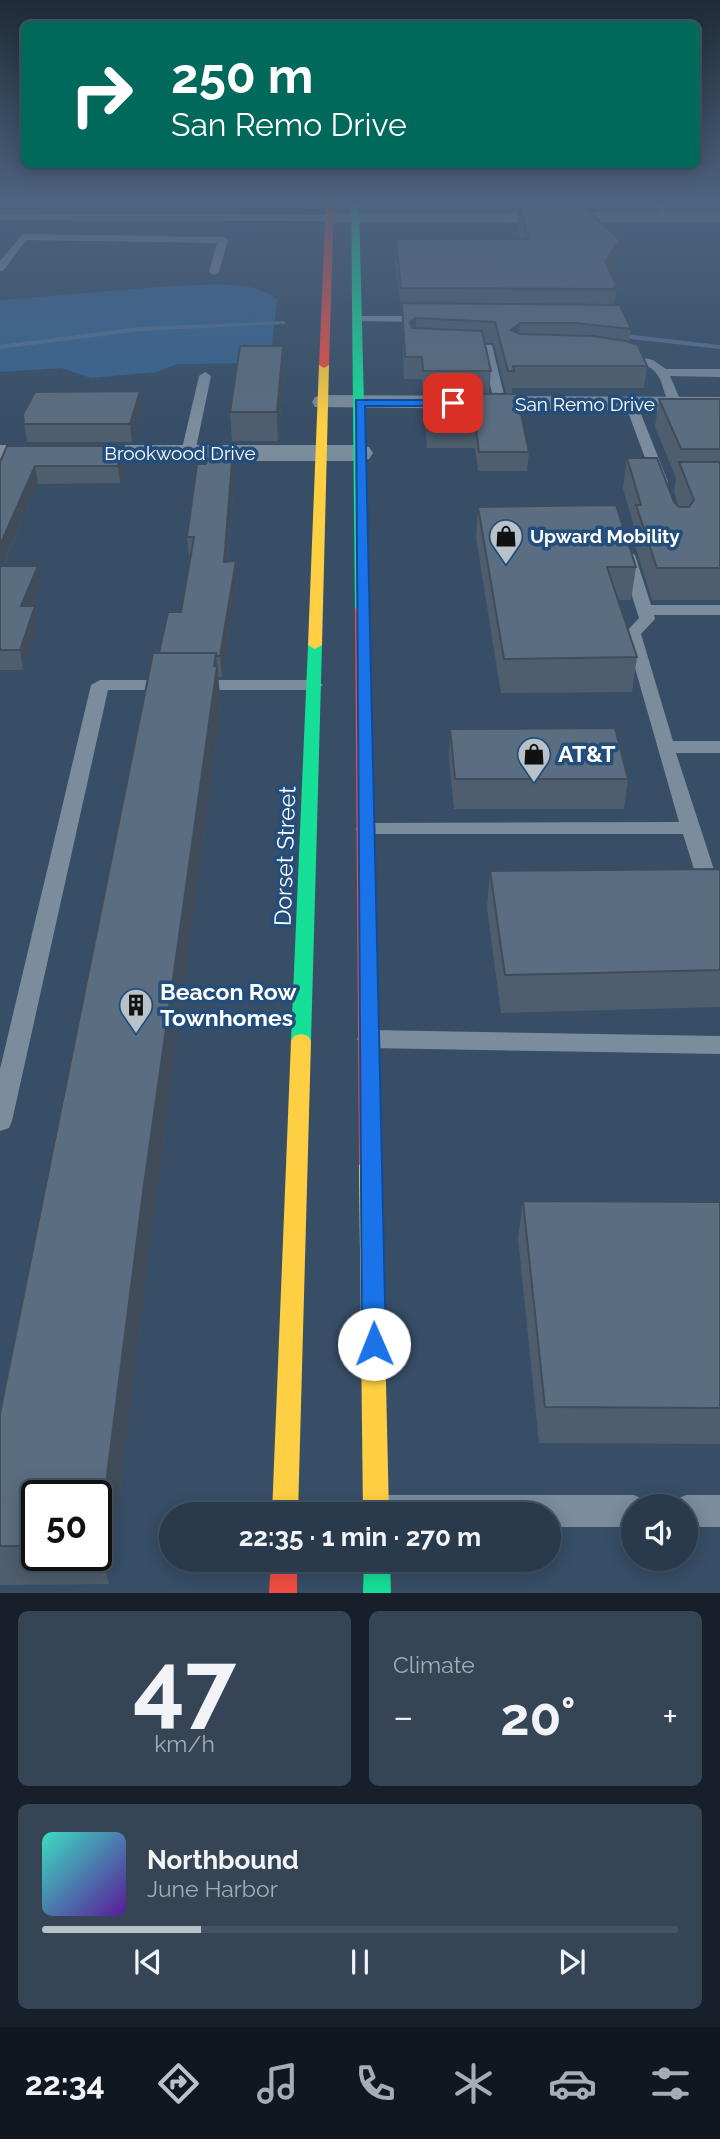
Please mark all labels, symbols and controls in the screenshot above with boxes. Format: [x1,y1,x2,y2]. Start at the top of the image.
text: 250 m [171,47,313,104]
icon: right [56,49,147,140]
text: San Remo Drive [171,106,407,143]
pin [423,373,483,433]
icon: arrive [434,384,472,422]
street label: San Remo Drive [515,393,655,415]
street label: Brookwood Drive [104,442,256,464]
shop icon: Upward Mobility [487,517,525,566]
place label: Upward Mobility [530,525,680,547]
shop icon: AT&T [515,735,553,784]
place label: AT&T [558,740,615,767]
street label: Dorset Street [269,785,300,926]
place label: Beacon Row Townhomes [160,978,297,1031]
building icon: Beacon Row Townhomes [117,986,155,1035]
position arrow [337,1307,411,1381]
speed limit sign: 50 [21,1480,112,1571]
map controls [621,1494,698,1571]
button: sound [621,1494,698,1571]
text: 22:35 · 1 min · 270 m [239,1522,481,1552]
text: 47 [133,1631,236,1738]
text: Climate [393,1651,475,1678]
text: 20° [500,1686,576,1747]
text: − [393,1694,413,1739]
text: + [662,1694,678,1739]
text: km/h [154,1730,215,1757]
text: Northbound [147,1845,299,1875]
text: June Harbor [147,1875,278,1902]
icon: previous [129,1943,167,1981]
icon: pause [341,1943,379,1981]
icon: next [553,1943,591,1981]
icon: directions [154,2059,203,2108]
icon: music [253,2059,302,2108]
icon: phone [351,2059,400,2108]
icon: climate [449,2059,498,2108]
icon: car [548,2059,597,2108]
icon: filters [646,2059,695,2108]
text: 22:34 [25,2065,105,2102]

